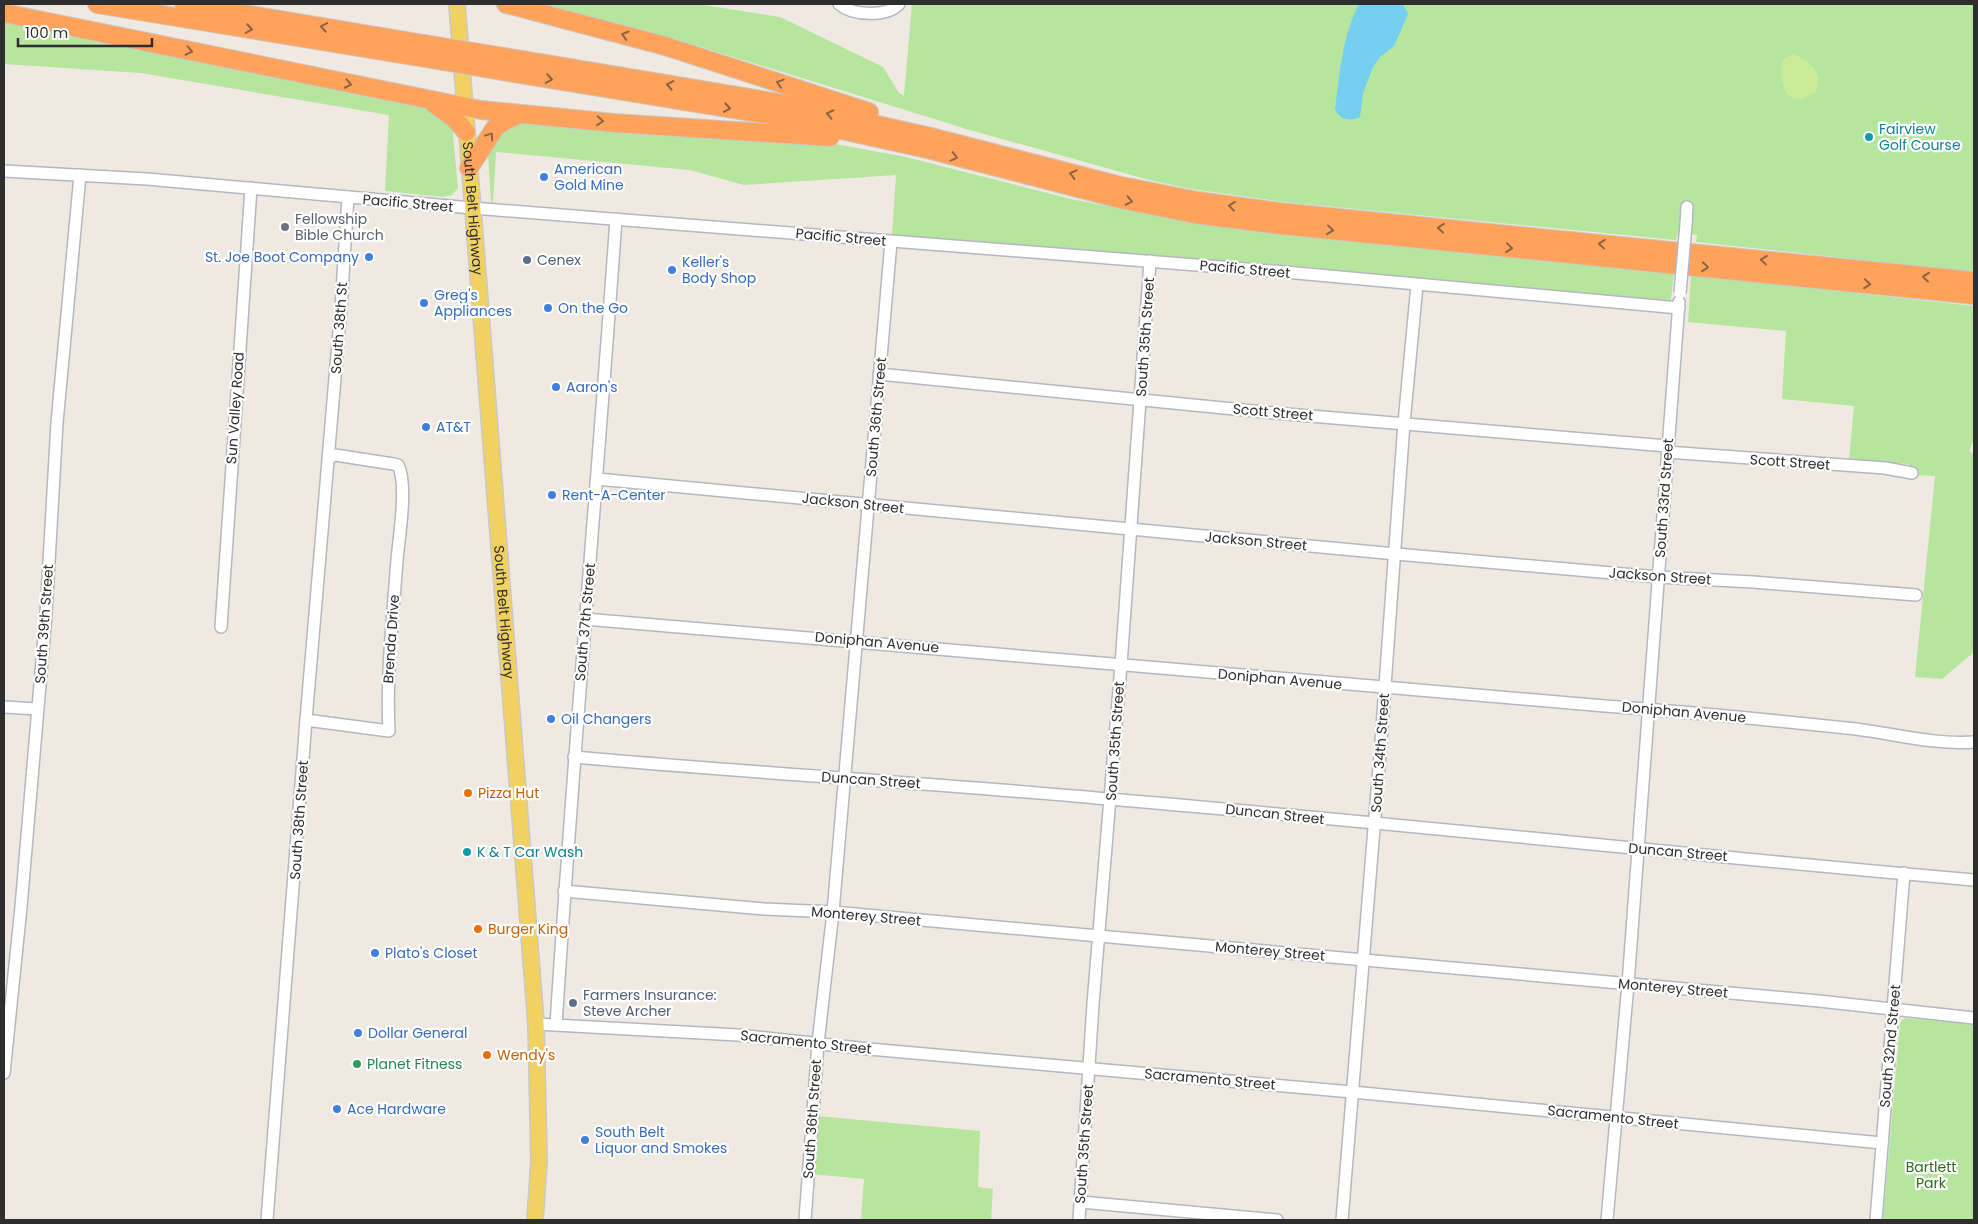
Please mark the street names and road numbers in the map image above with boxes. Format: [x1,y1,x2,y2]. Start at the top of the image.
street label: South Belt Highway [458,141,488,276]
street label: Pacific Street [362,189,454,217]
street label: Pacific Street [795,223,887,251]
street label: Pacific Street [1199,255,1291,283]
street label: South 35th Street [1131,277,1159,397]
street label: South 38th St [326,281,352,375]
street label: Sun Valley Road [221,351,249,465]
street label: South 36th Street [861,356,891,478]
street label: Scott Street [1232,399,1314,425]
street label: South 33rd Street [1650,438,1678,558]
street label: Scott Street [1749,449,1831,475]
street label: Jackson Street [801,488,905,518]
street label: Jackson Street [1204,527,1308,555]
street label: South Belt Highway [489,545,519,680]
street label: South 37th Street [570,562,600,682]
street label: Jackson Street [1608,562,1712,590]
street label: South 39th Street [30,564,58,684]
street label: Brenda Drive [378,593,404,684]
street label: Doniphan Avenue [814,627,940,657]
street label: Doniphan Avenue [1217,664,1343,694]
street label: South 35th Street [1101,681,1129,801]
street label: South 34th Street [1366,693,1394,813]
street label: Doniphan Avenue [1621,697,1747,727]
street label: South 38th Street [285,760,313,880]
street label: Duncan Street [821,767,921,793]
street label: Duncan Street [1224,799,1326,829]
street label: Duncan Street [1628,838,1728,866]
street label: Monterey Street [810,901,922,931]
street label: Monterey Street [1214,936,1326,966]
street label: Monterey Street [1617,973,1729,1003]
street label: South 32nd Street [1875,984,1905,1108]
street label: Sacramento Street [739,1025,873,1059]
street label: South 36th Street [798,1059,826,1179]
street label: Sacramento Street [1144,1063,1276,1095]
street label: South 35th Street [1070,1084,1098,1204]
street label: Sacramento Street [1546,1100,1680,1134]

